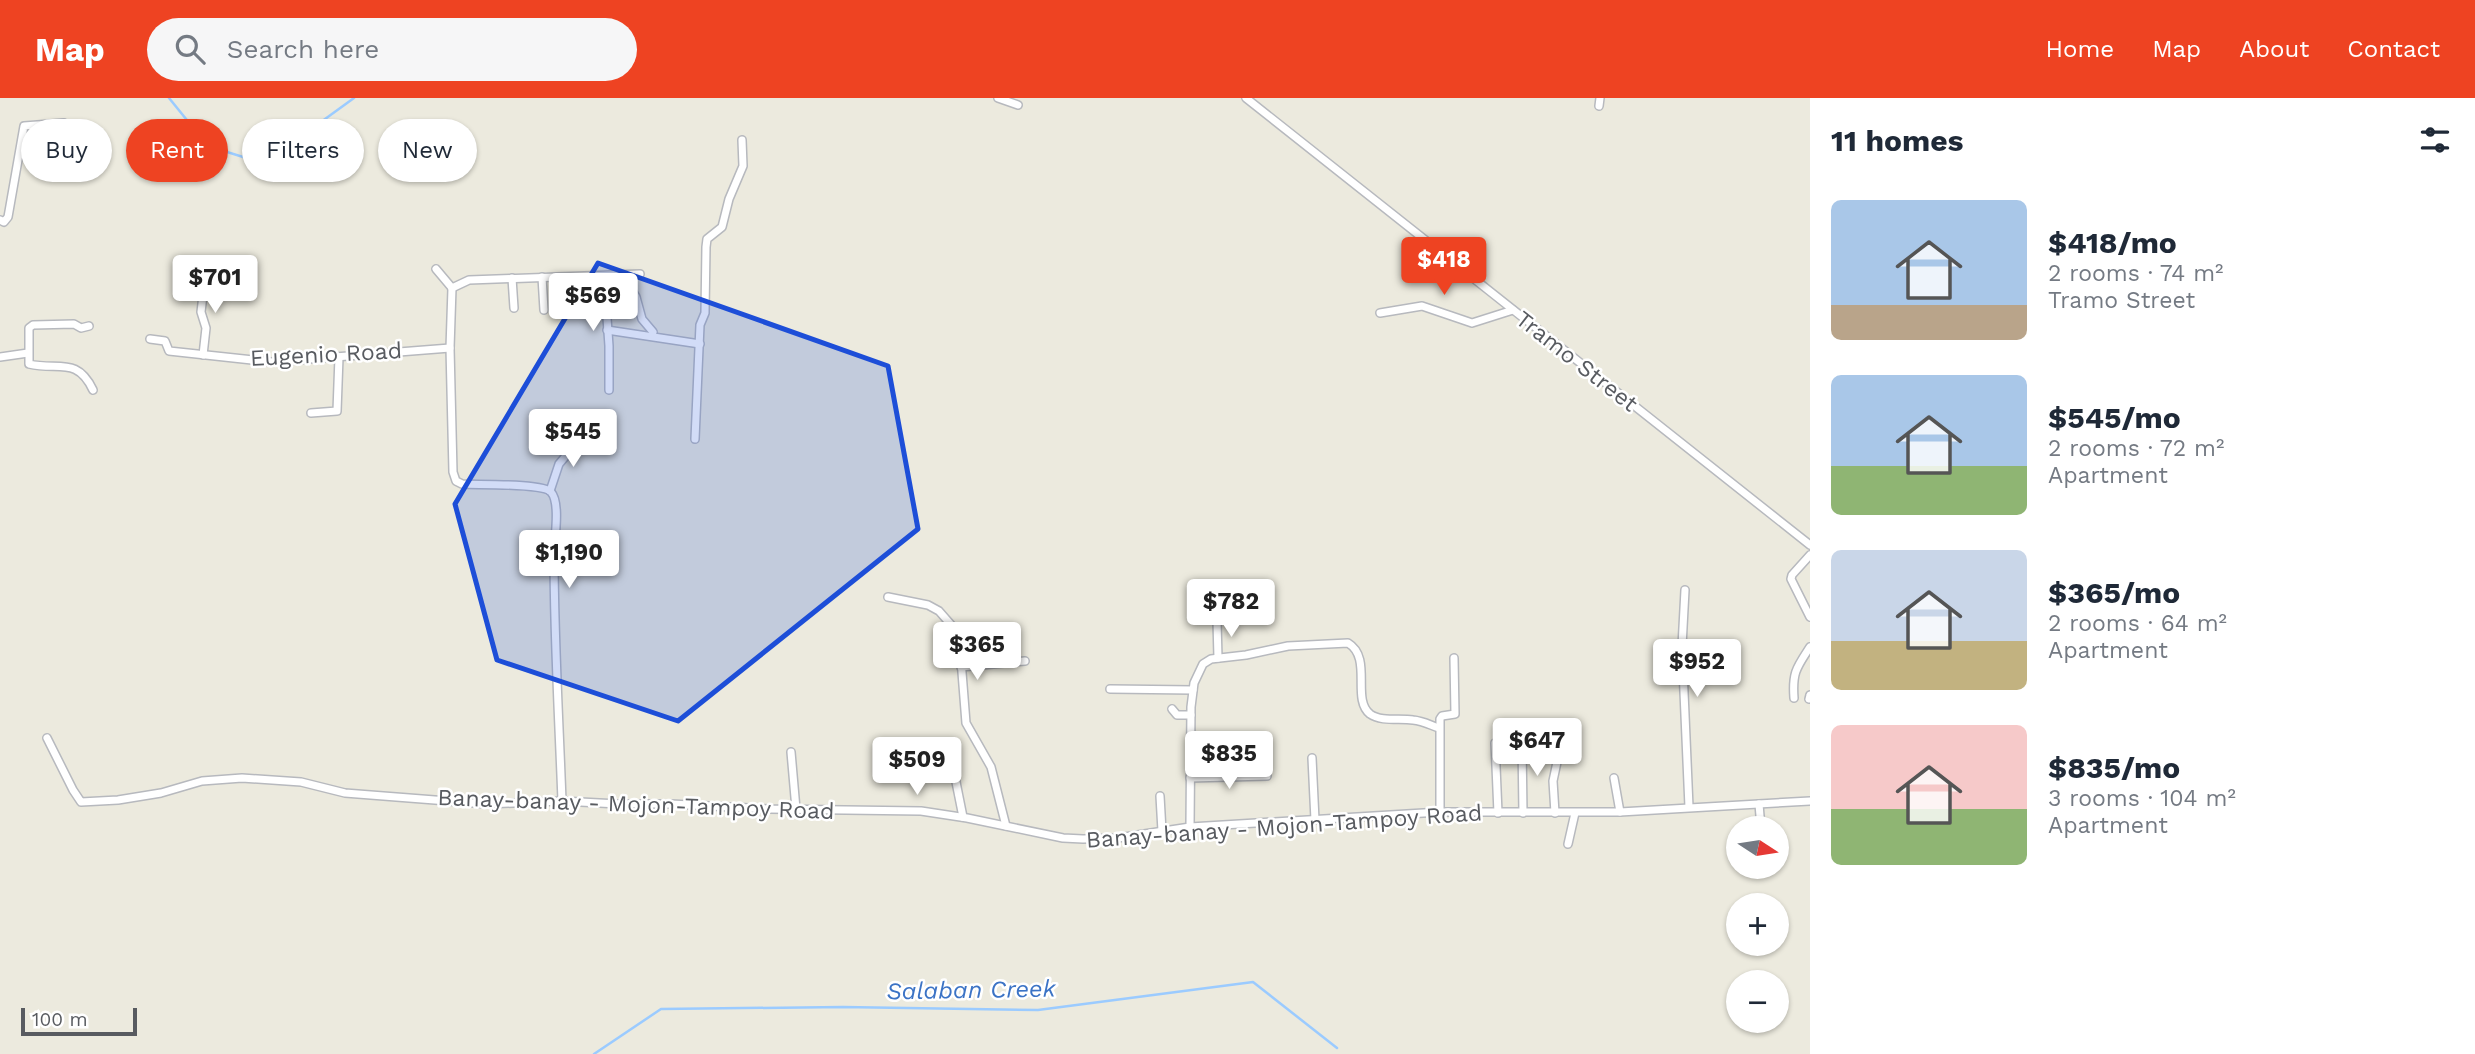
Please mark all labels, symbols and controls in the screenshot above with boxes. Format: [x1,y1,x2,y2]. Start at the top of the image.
search box [147,18,637,81]
text: Map [35,30,105,69]
icon: search [171,30,209,68]
text: Search here [227,34,379,64]
text: Home [2046,35,2114,63]
text: Map [2152,35,2201,63]
text: About [2239,35,2309,63]
text: Contact [2347,35,2440,63]
chip: Buy [21,119,112,182]
chip: Rent [126,119,228,182]
chip: Filters [242,119,364,182]
chip: New [378,119,477,182]
icon: filters [2416,121,2454,159]
text: 11 homes [1831,123,1964,158]
text: $418/mo [2048,225,2177,260]
icon: home [1887,228,1971,312]
pin: $418 [1403,238,1485,297]
text: $418 [1417,246,1471,273]
pin: $701 [174,256,256,315]
text: 2 rooms · 74 m² [2048,260,2223,287]
text: $701 [189,264,241,291]
pin: $569 [552,274,634,333]
text: $569 [565,282,621,309]
text: Tramo Street [2048,287,2195,314]
street label: Tramo Street [1510,305,1643,418]
street label: Eugenio Road [249,337,403,372]
text: $545/mo [2048,400,2181,435]
icon: home [1887,403,1971,487]
pin: $545 [532,410,614,469]
text: $545 [545,418,601,445]
text: 2 rooms · 72 m² [2048,435,2224,462]
text: Apartment [2048,462,2168,489]
pin: $1,190 [512,531,626,590]
text: $1,190 [535,539,603,566]
text: $365/mo [2048,575,2180,610]
icon: home [1887,578,1971,662]
pin: $782 [1190,580,1272,639]
text: $782 [1203,588,1259,615]
text: 2 rooms · 64 m² [2048,610,2227,637]
pin: $365 [936,622,1018,682]
text: $365 [949,631,1005,658]
text: Apartment [2048,637,2168,664]
pin: $952 [1656,640,1738,699]
text: $952 [1669,648,1725,675]
pin: $647 [1496,718,1578,778]
text: $647 [1509,727,1565,754]
pin: $835 [1188,732,1270,791]
pin: $509 [876,738,958,797]
text: $835 [1201,740,1257,767]
text: $509 [888,746,946,773]
text: $835/mo [2048,750,2180,785]
icon: home [1887,753,1971,837]
street label: Banay-banay - Mojon-Tampoy Road [437,784,835,825]
text: 3 rooms · 104 m² [2048,785,2236,812]
street label: Banay-banay - Mojon-Tampoy Road [1085,799,1483,854]
text: Apartment [2048,812,2168,839]
north arrow [1726,816,1788,878]
map controls [1726,816,1789,1033]
button: + [1726,893,1789,956]
button: − [1726,970,1789,1033]
water label: Salaban Creek [886,975,1057,1005]
scale bar [21,1005,136,1037]
text: 100 m [32,1008,88,1031]

